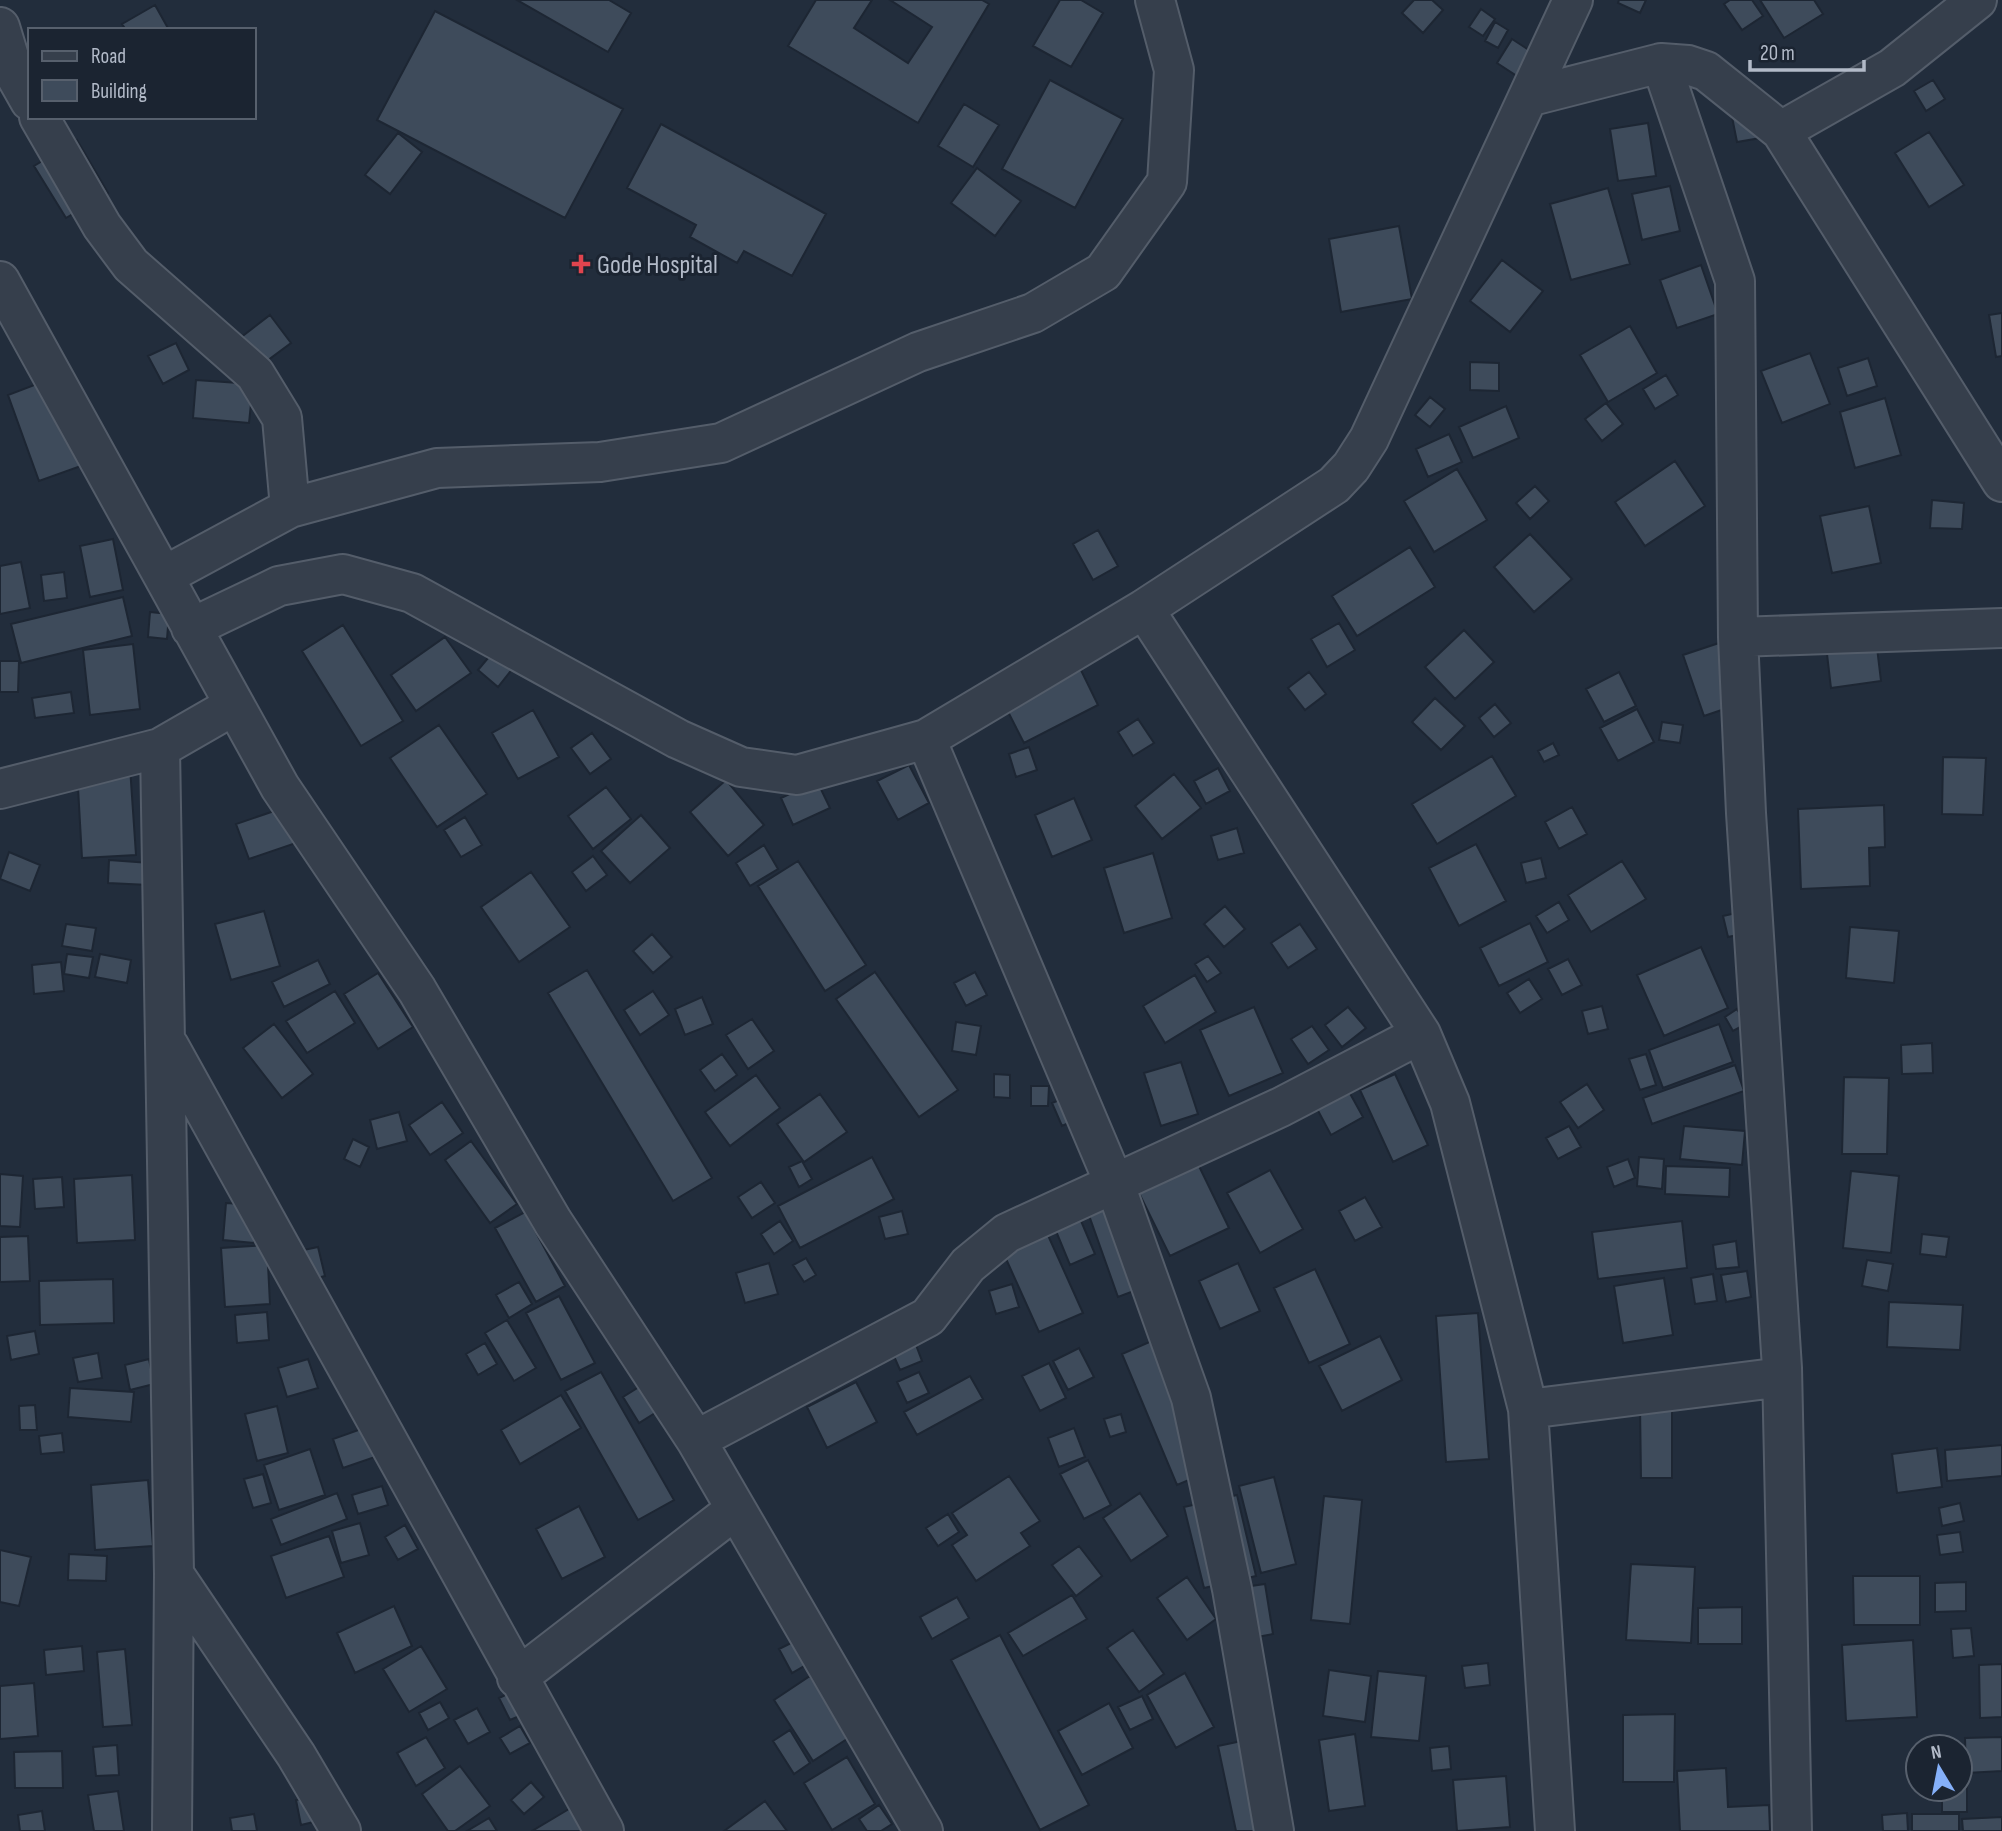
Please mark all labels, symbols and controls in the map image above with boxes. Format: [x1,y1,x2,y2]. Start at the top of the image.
legend [28,28,256,119]
scale bar [1750,28,1864,72]
text: 20 m [1760,41,1795,66]
text: Road [91,44,126,69]
text: Building [91,79,147,104]
place label: Gode Hospital [597,250,718,281]
marker: Gode Hospital [571,254,591,274]
north arrow [1904,1733,1974,1803]
text: N [1929,1741,1943,1765]

